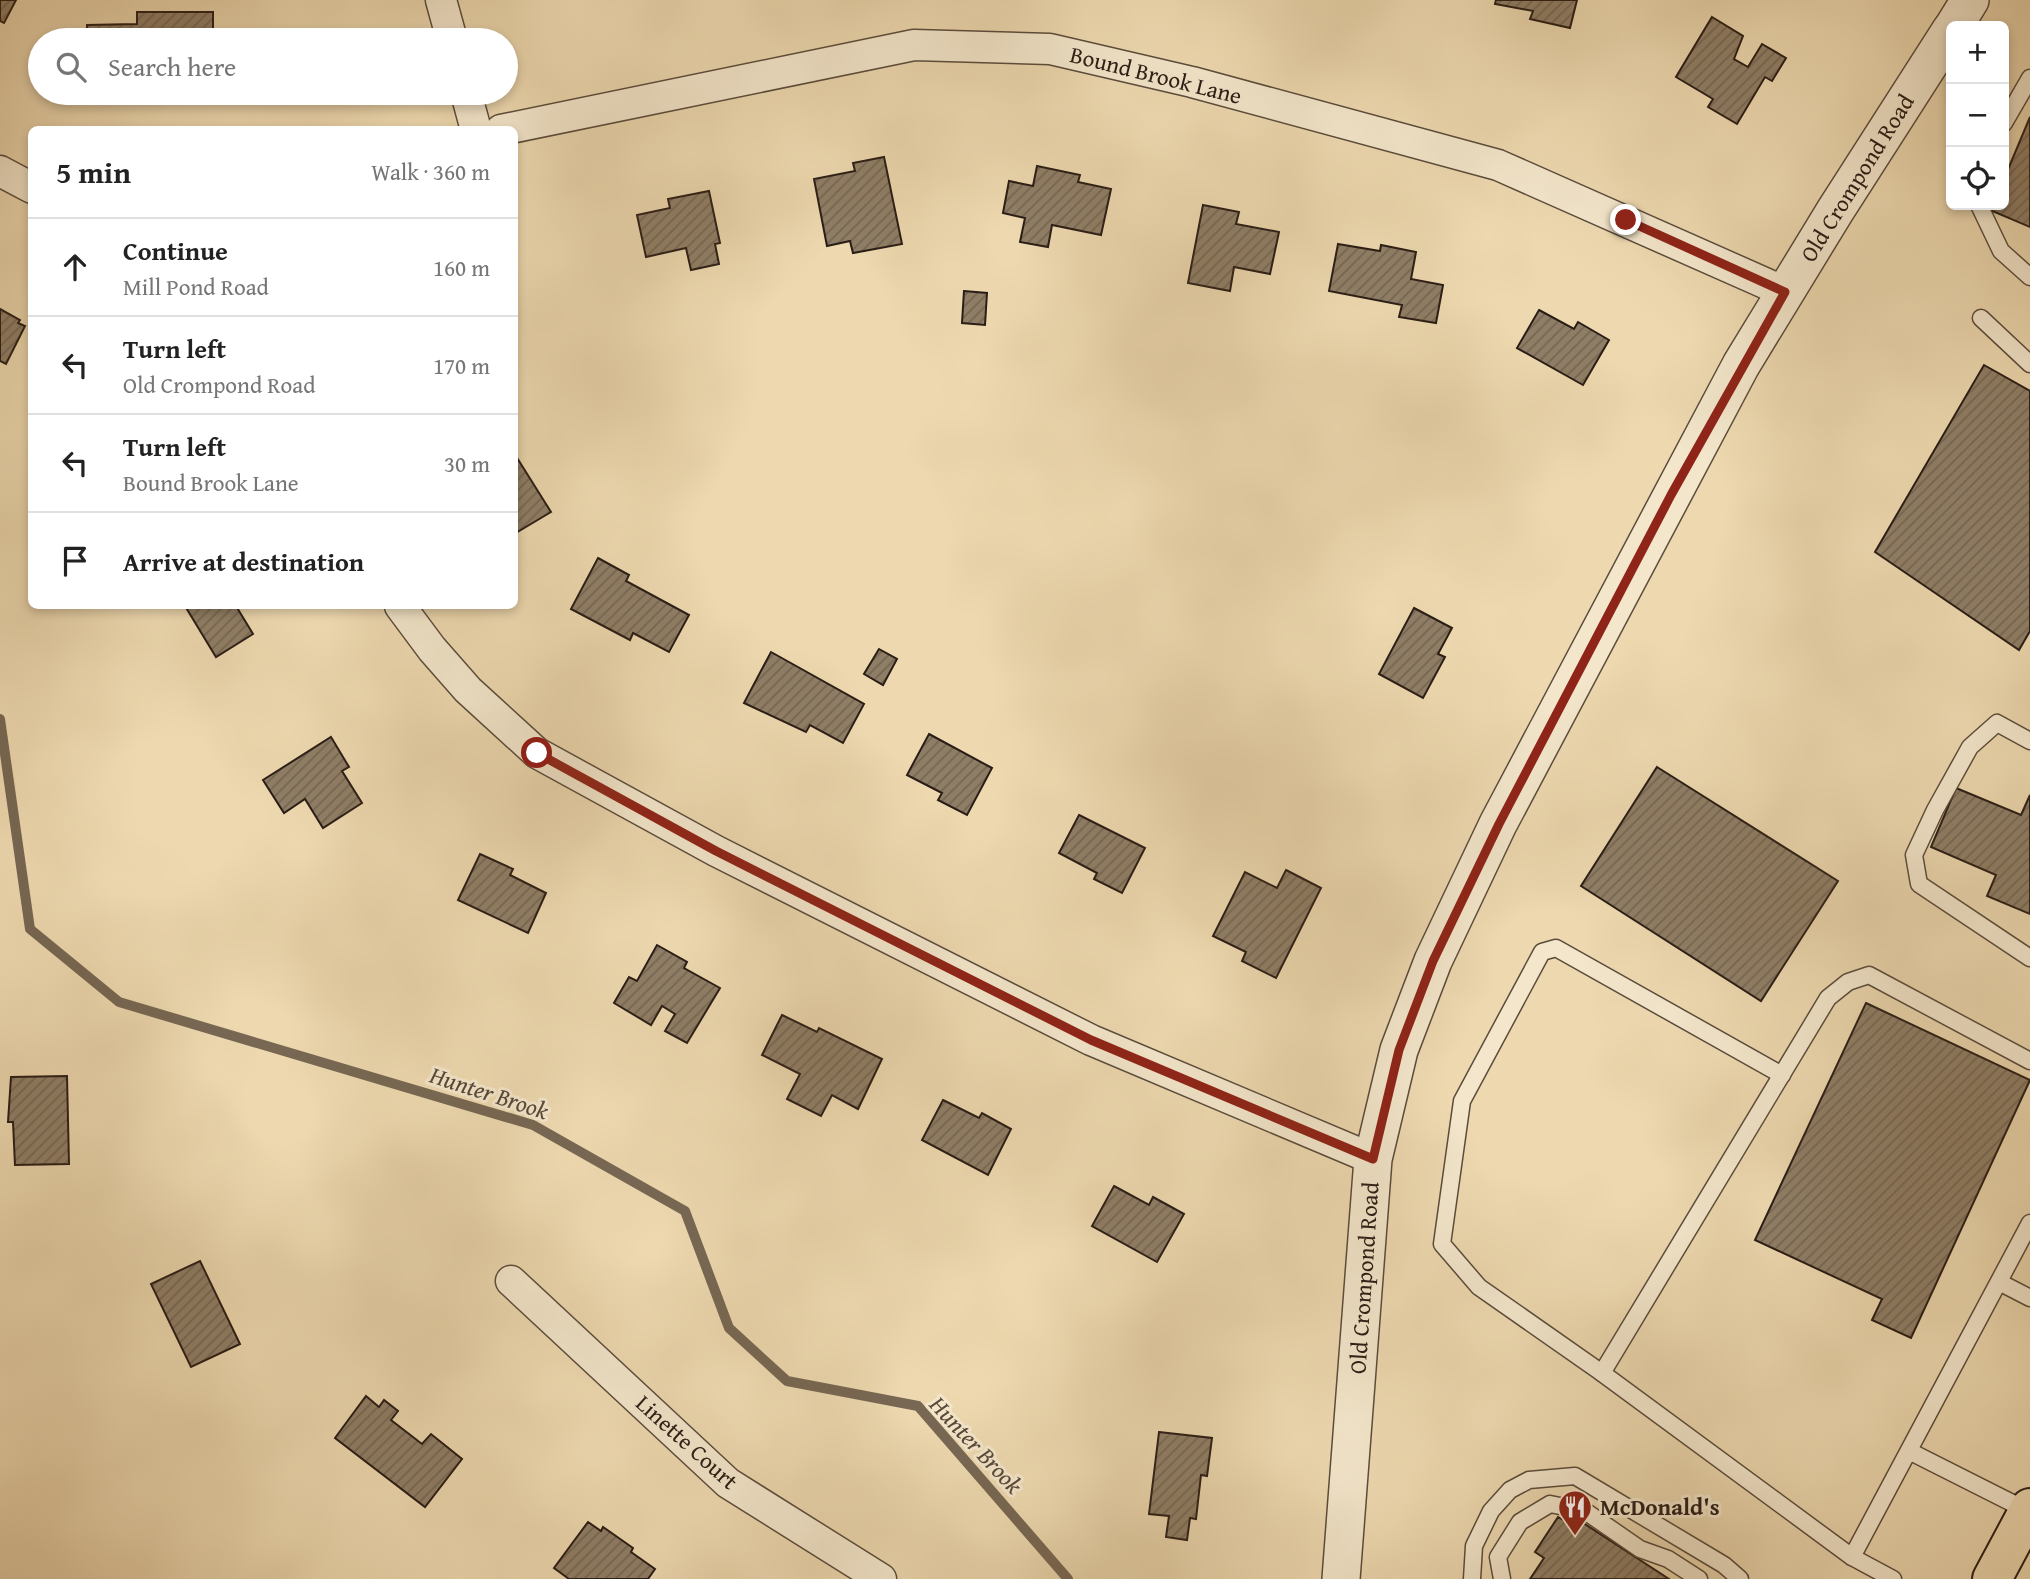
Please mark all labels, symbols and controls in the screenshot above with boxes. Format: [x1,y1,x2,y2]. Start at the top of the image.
map controls [1946,21,2009,210]
button: + [1946,21,2009,84]
search box [28,28,518,105]
street label: Bound Brook Lane [1067,37,1245,112]
text: Search here [108,47,236,86]
icon: search [52,48,90,86]
button: − [1946,84,2009,147]
street label: Old Crompond Road [1792,87,1922,268]
button: locate [1946,147,2009,210]
text: 5 min [56,150,131,194]
text: Walk · 360 m [371,155,490,188]
route end [1610,204,1641,235]
text: Continue [123,231,228,270]
icon: ahead [56,248,94,286]
text: 160 m [433,251,490,284]
text: Mill Pond Road [123,270,269,303]
text: Turn left [123,329,226,368]
icon: left [56,346,94,384]
text: 170 m [433,349,490,382]
text: Old Crompond Road [123,368,315,401]
text: Turn left [123,427,226,466]
icon: left [56,444,94,482]
text: 30 m [444,447,490,480]
text: Bound Brook Lane [123,466,299,499]
icon: arrive [56,542,94,580]
text: Arrive at destination [123,542,364,581]
route start [521,737,552,768]
water label: Hunter Brook [424,1057,553,1128]
street label: Old Crompond Road [1340,1180,1387,1375]
street label: Linette Court [629,1387,746,1497]
water label: Hunter Brook [921,1387,1031,1501]
restaurant icon: McDonald's [1556,1488,1594,1537]
place label: McDonald's [1600,1490,1720,1523]

